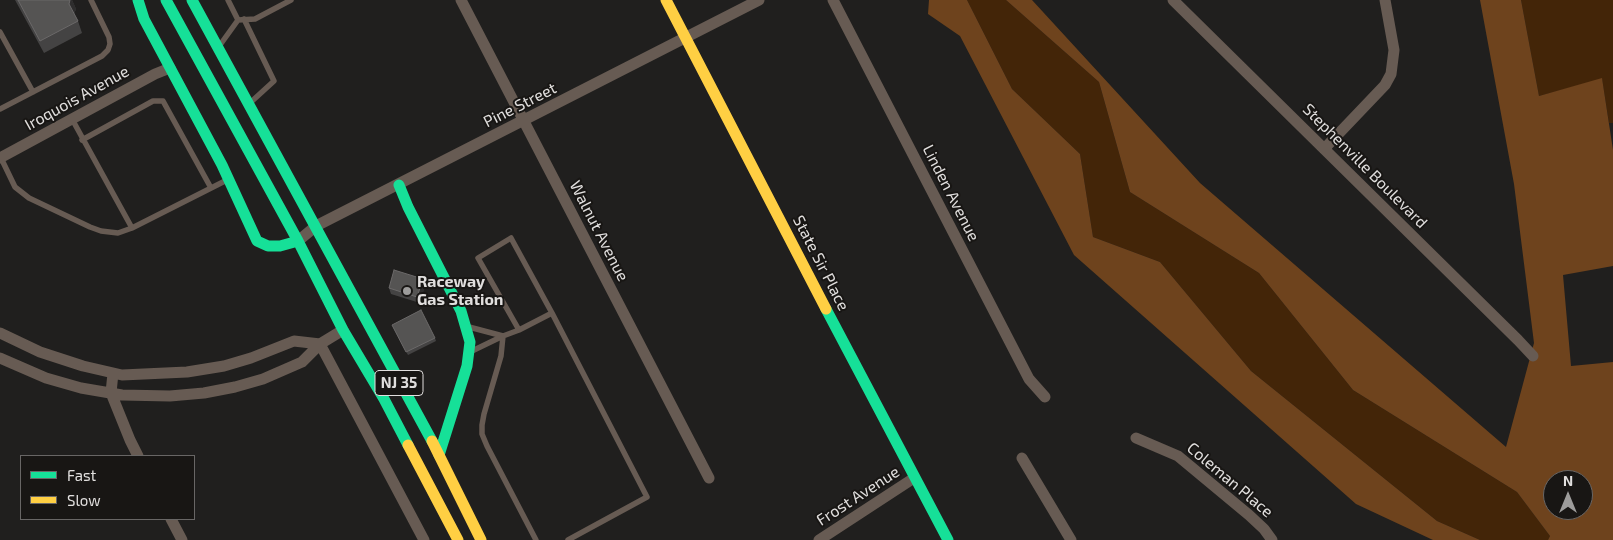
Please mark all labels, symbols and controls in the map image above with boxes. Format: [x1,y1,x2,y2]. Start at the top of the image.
street label: Iroquois Avenue [22,61,132,135]
street label: Pine Street [480,78,560,132]
street label: Stephenville Boulevard [1299,100,1431,232]
street label: Linden Avenue [918,142,984,244]
street label: Walnut Avenue [565,178,633,284]
street label: State Sir Place [789,212,853,314]
place label: Raceway Gas Station [417,272,503,310]
marker: Raceway Gas Station [401,285,413,297]
road number: NJ 35 [375,370,423,396]
street label: Coleman Place [1183,438,1277,522]
legend [20,455,195,520]
street label: Frost Avenue [813,462,903,530]
text: Fast [67,466,96,484]
north arrow [1543,470,1593,520]
text: N [1563,472,1573,489]
text: Slow [67,491,101,509]

